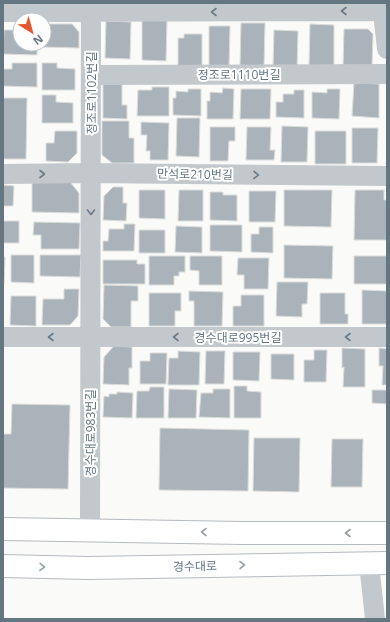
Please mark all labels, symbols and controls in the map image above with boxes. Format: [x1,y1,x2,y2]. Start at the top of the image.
one-way arrow [341,7,347,15]
one-way arrow [211,8,217,16]
north arrow [12,12,52,52]
text: N [30,32,46,49]
street label: 정조로1102번길 [83,52,100,134]
street label: 정조로1110번길 [198,66,280,83]
street label: 만석로210번길 [157,165,233,183]
one-way arrow [39,170,45,178]
one-way arrow [253,171,259,179]
one-way arrow [87,209,95,215]
street label: 경수대로995번길 [195,329,281,346]
one-way arrow [48,333,54,341]
one-way arrow [173,333,179,341]
one-way arrow [345,333,351,341]
street label: 경수대로983번길 [82,390,99,476]
one-way arrow [201,528,207,536]
one-way arrow [345,529,351,537]
street label: 경수대로 [173,557,217,575]
one-way arrow [239,561,245,569]
one-way arrow [39,562,45,571]

